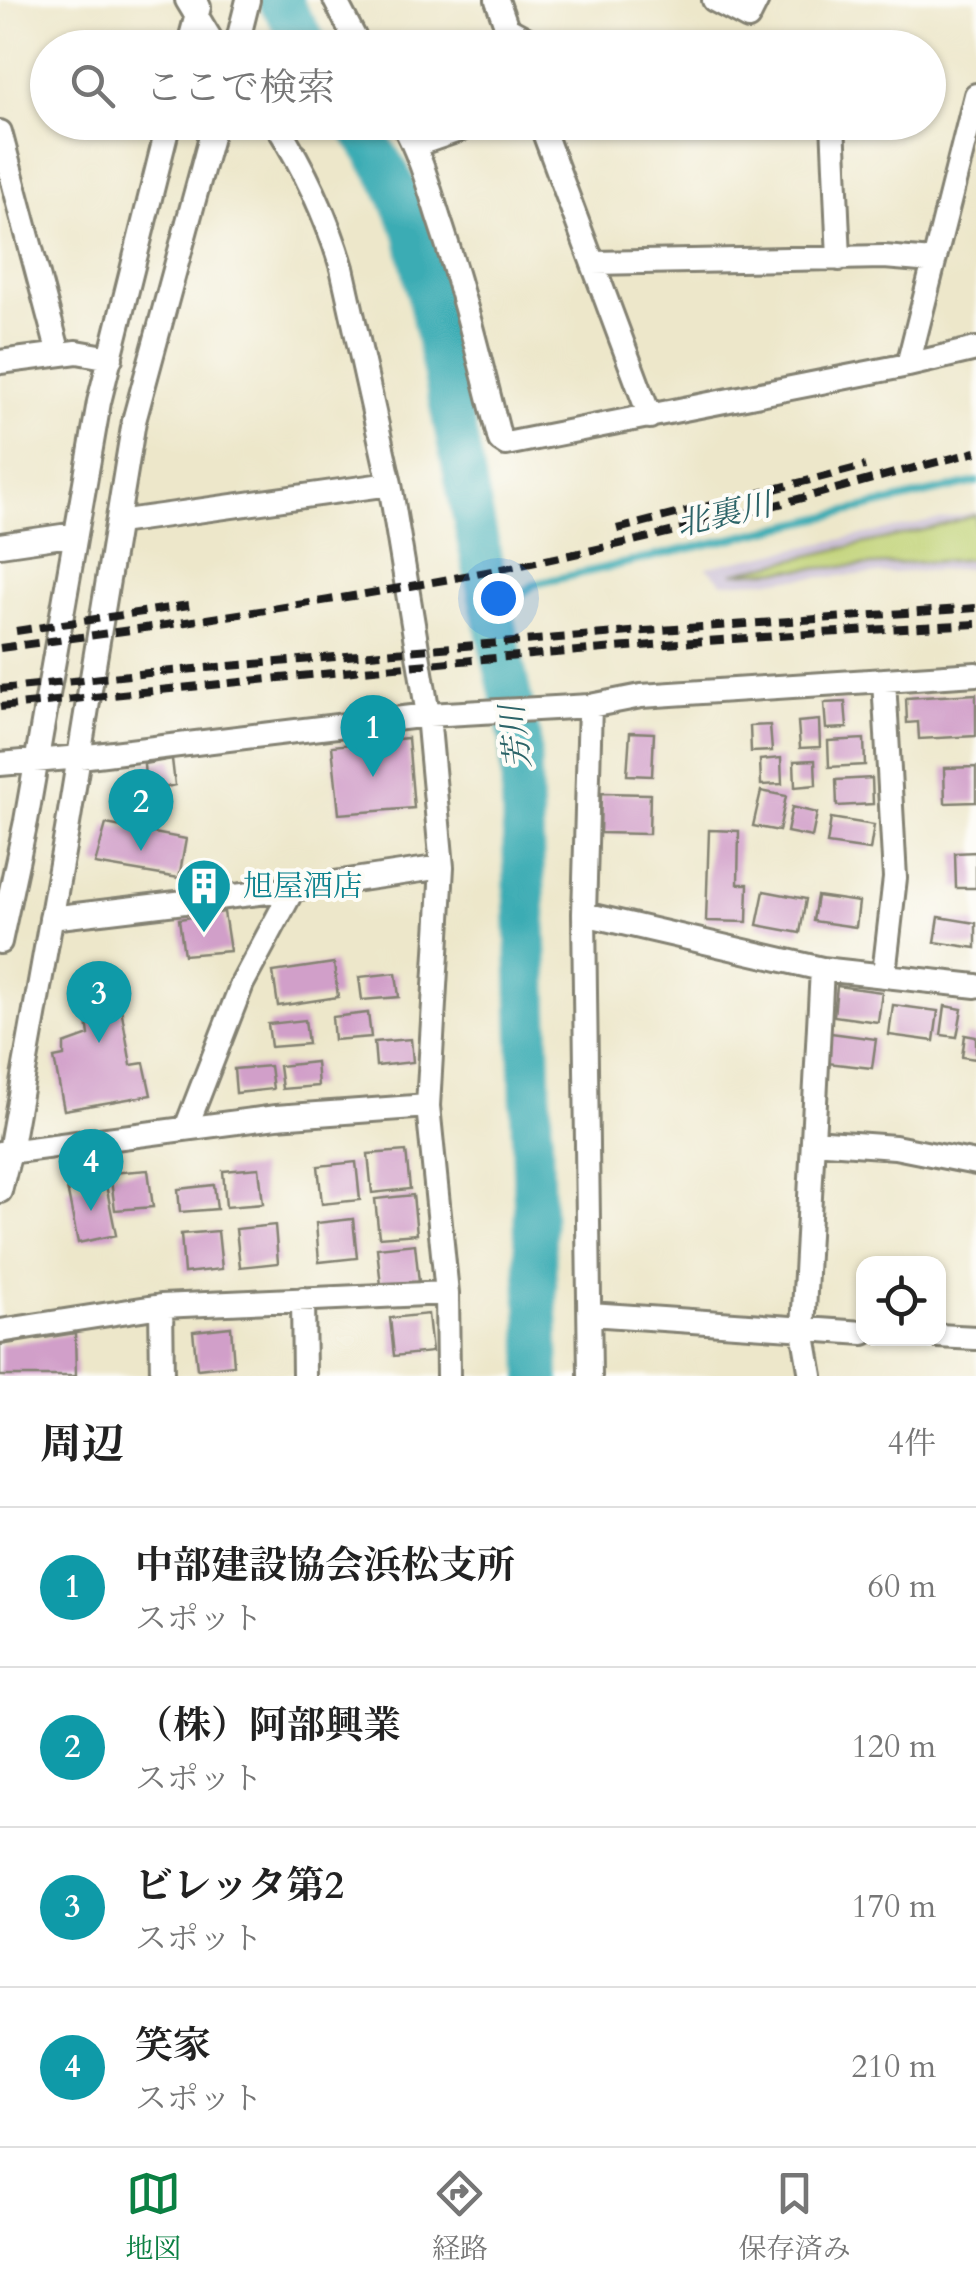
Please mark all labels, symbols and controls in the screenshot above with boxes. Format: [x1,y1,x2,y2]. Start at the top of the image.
search box [30,30,946,140]
icon: search [65,58,120,113]
text: ここで検索 [145,62,335,114]
water label: 北裏川 [672,482,779,547]
your location [473,573,524,624]
pin: 1 [340,694,406,777]
water label: 芳川 [490,700,542,771]
pin: 2 [108,768,174,851]
building icon: 旭屋酒店 [174,856,234,935]
place label: 旭屋酒店 [243,866,363,907]
pin: 3 [66,960,132,1043]
pin: 4 [58,1128,124,1211]
map controls [856,1256,946,1346]
button: locate [856,1256,946,1346]
text: 周辺 [40,1416,124,1473]
text: 4件 [888,1422,936,1466]
text: 中部建設協会浜松支所 [135,1540,515,1592]
text: 1 [64,1565,81,1609]
text: 60 m [868,1565,936,1609]
text: スポット [135,1597,263,1641]
text: （株）阿部興業 [135,1700,401,1752]
text: 2 [64,1725,81,1769]
text: 120 m [851,1725,936,1769]
text: スポット [135,1757,263,1801]
text: ビレッタ第2 [135,1860,344,1912]
text: 3 [64,1885,81,1929]
text: 170 m [851,1885,936,1929]
text: スポット [135,1917,263,1961]
text: 笑家 [135,2020,211,2072]
text: 4 [64,2045,81,2089]
text: 210 m [851,2045,936,2089]
text: スポット [135,2077,263,2121]
tab: 地図 [125,2166,181,2268]
tab: 経路 [432,2166,488,2268]
tab: 保存済み [739,2166,851,2268]

